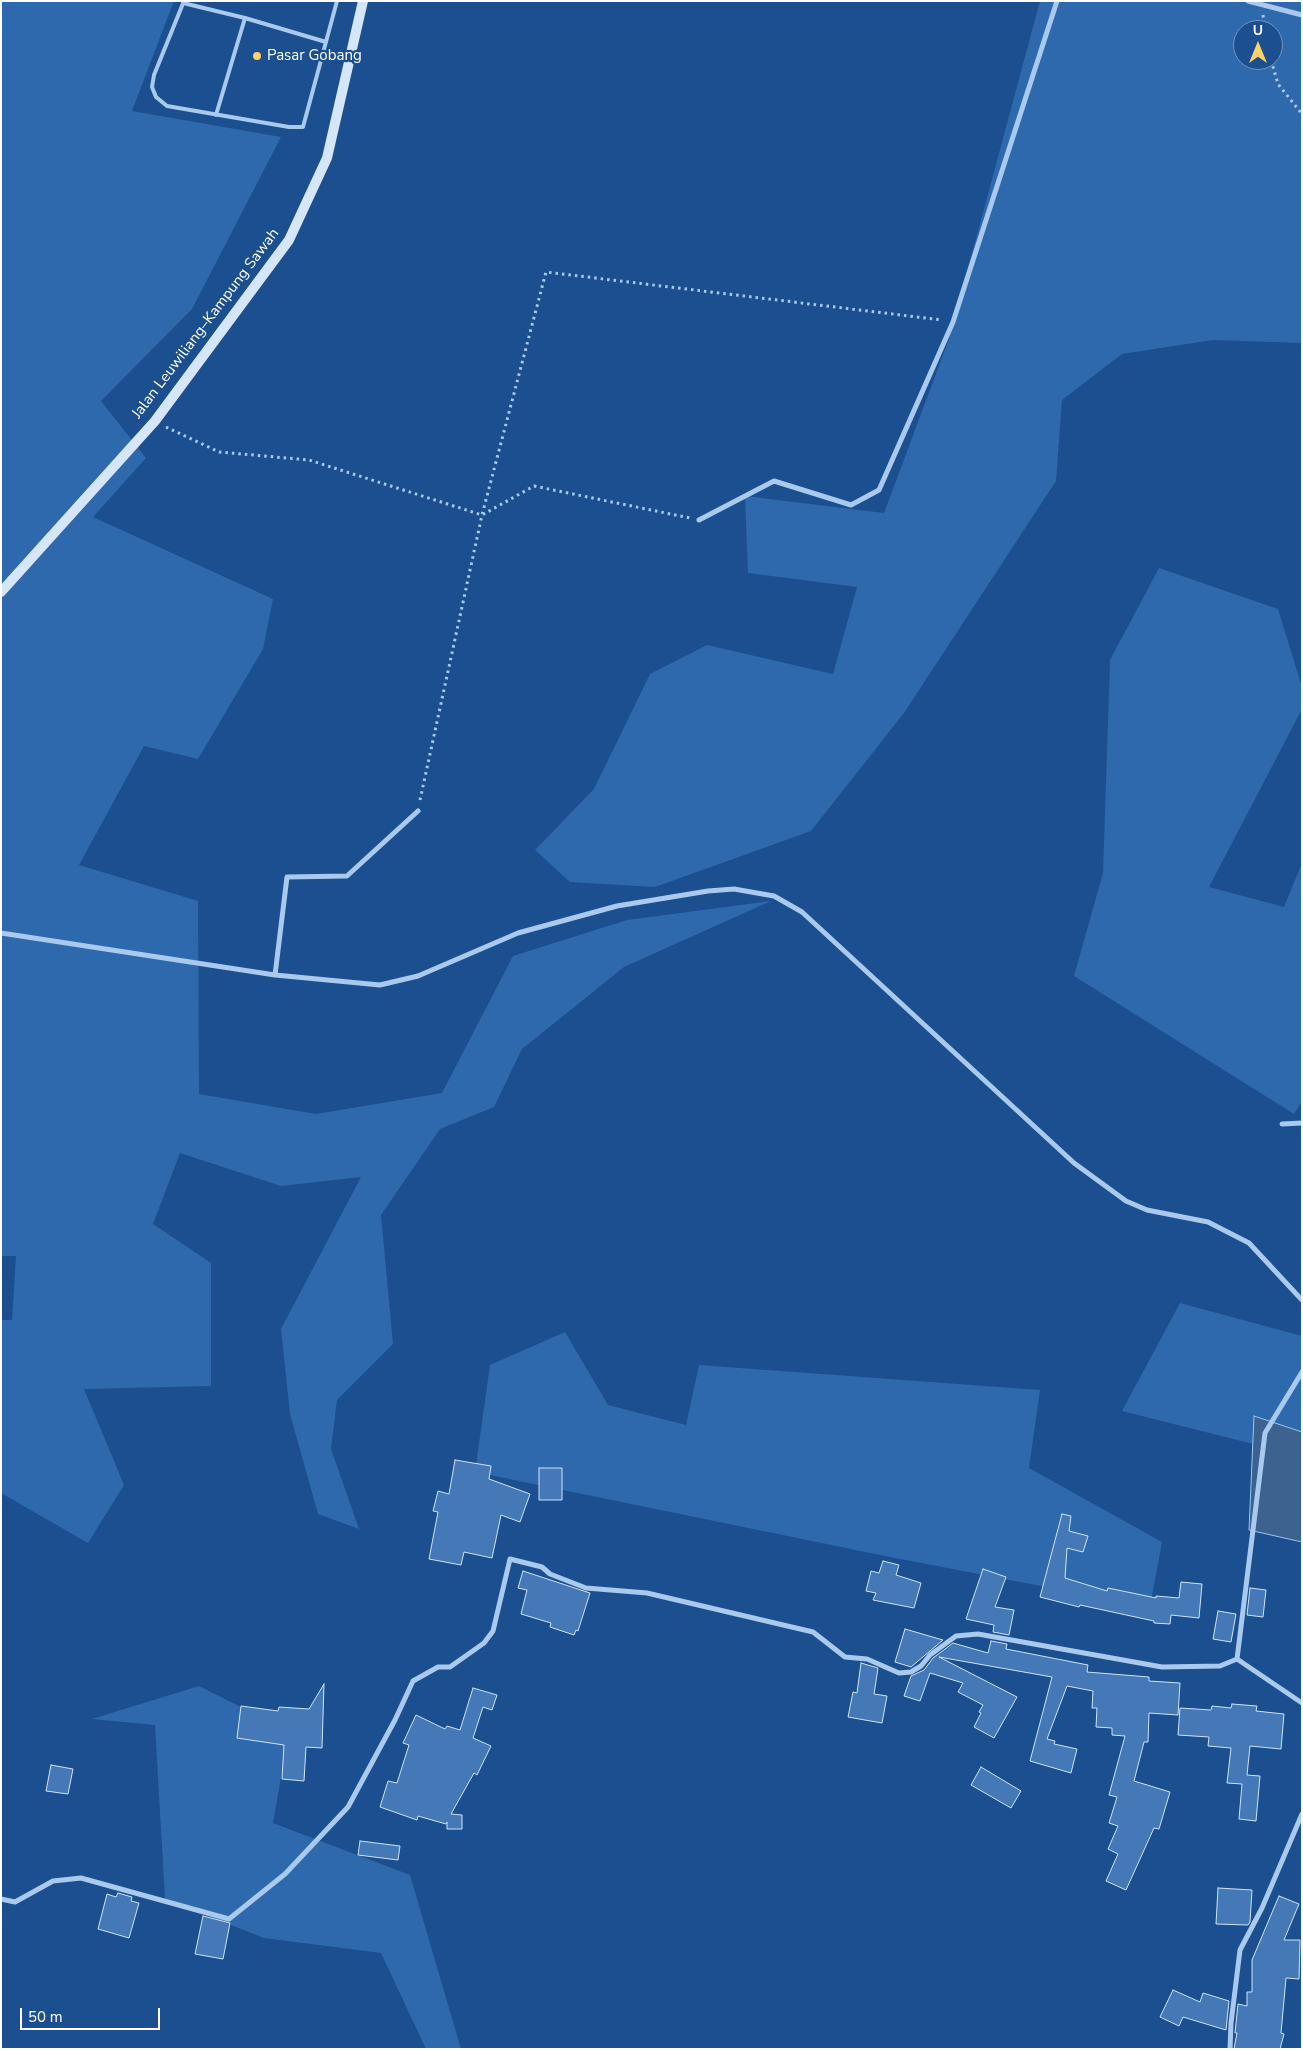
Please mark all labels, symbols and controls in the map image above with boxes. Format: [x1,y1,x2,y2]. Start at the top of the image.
north arrow [1233,20,1283,70]
text: U [1253,21,1263,40]
place label: Pasar Gobang [267,47,362,65]
marker: Pasar Gobang [251,50,263,62]
street label: Jalan Leuwiliang–Kampung Sawah [129,225,283,423]
scale bar [22,1998,162,2030]
text: 50 m [28,2007,63,2027]

